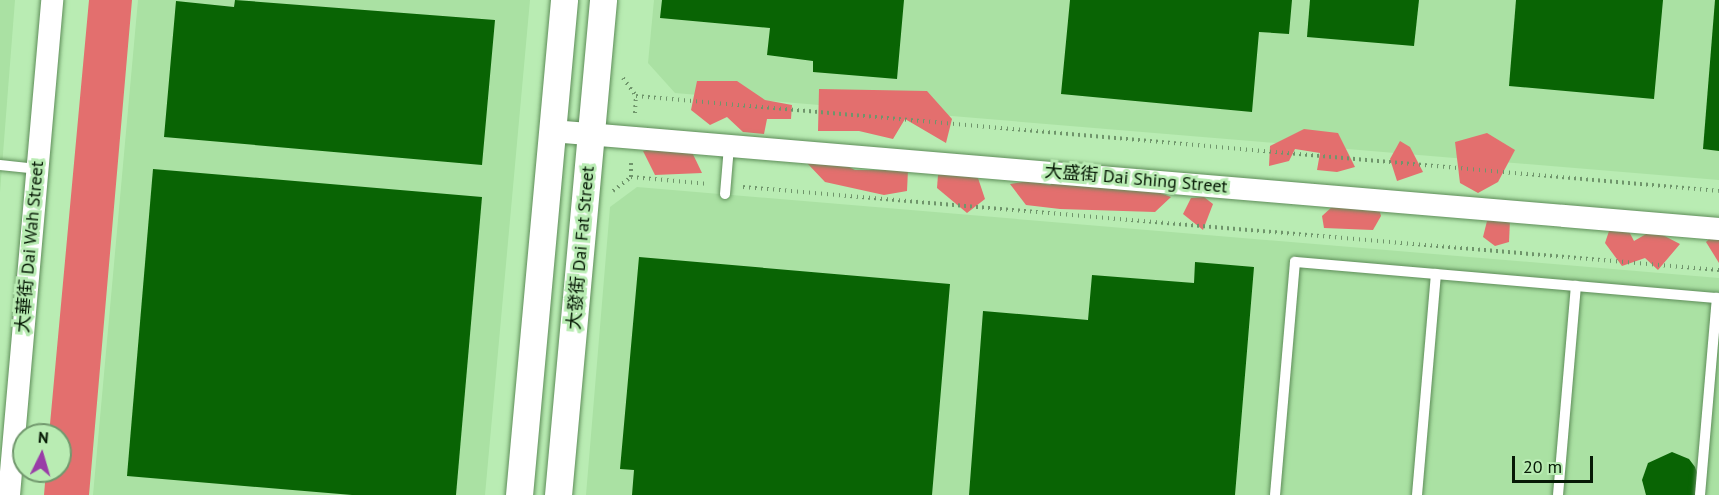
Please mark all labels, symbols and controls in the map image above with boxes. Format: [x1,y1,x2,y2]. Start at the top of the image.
street label: 大華街 Dai Wah Street [12,160,48,334]
street label: 大盛街 Dai Shing Street [1044,160,1228,198]
street label: 大發街 Dai Fat Street [563,165,599,331]
north arrow [12,423,72,483]
text: N [37,427,49,447]
scale bar [1515,444,1596,482]
text: 20 m [1523,455,1562,478]

